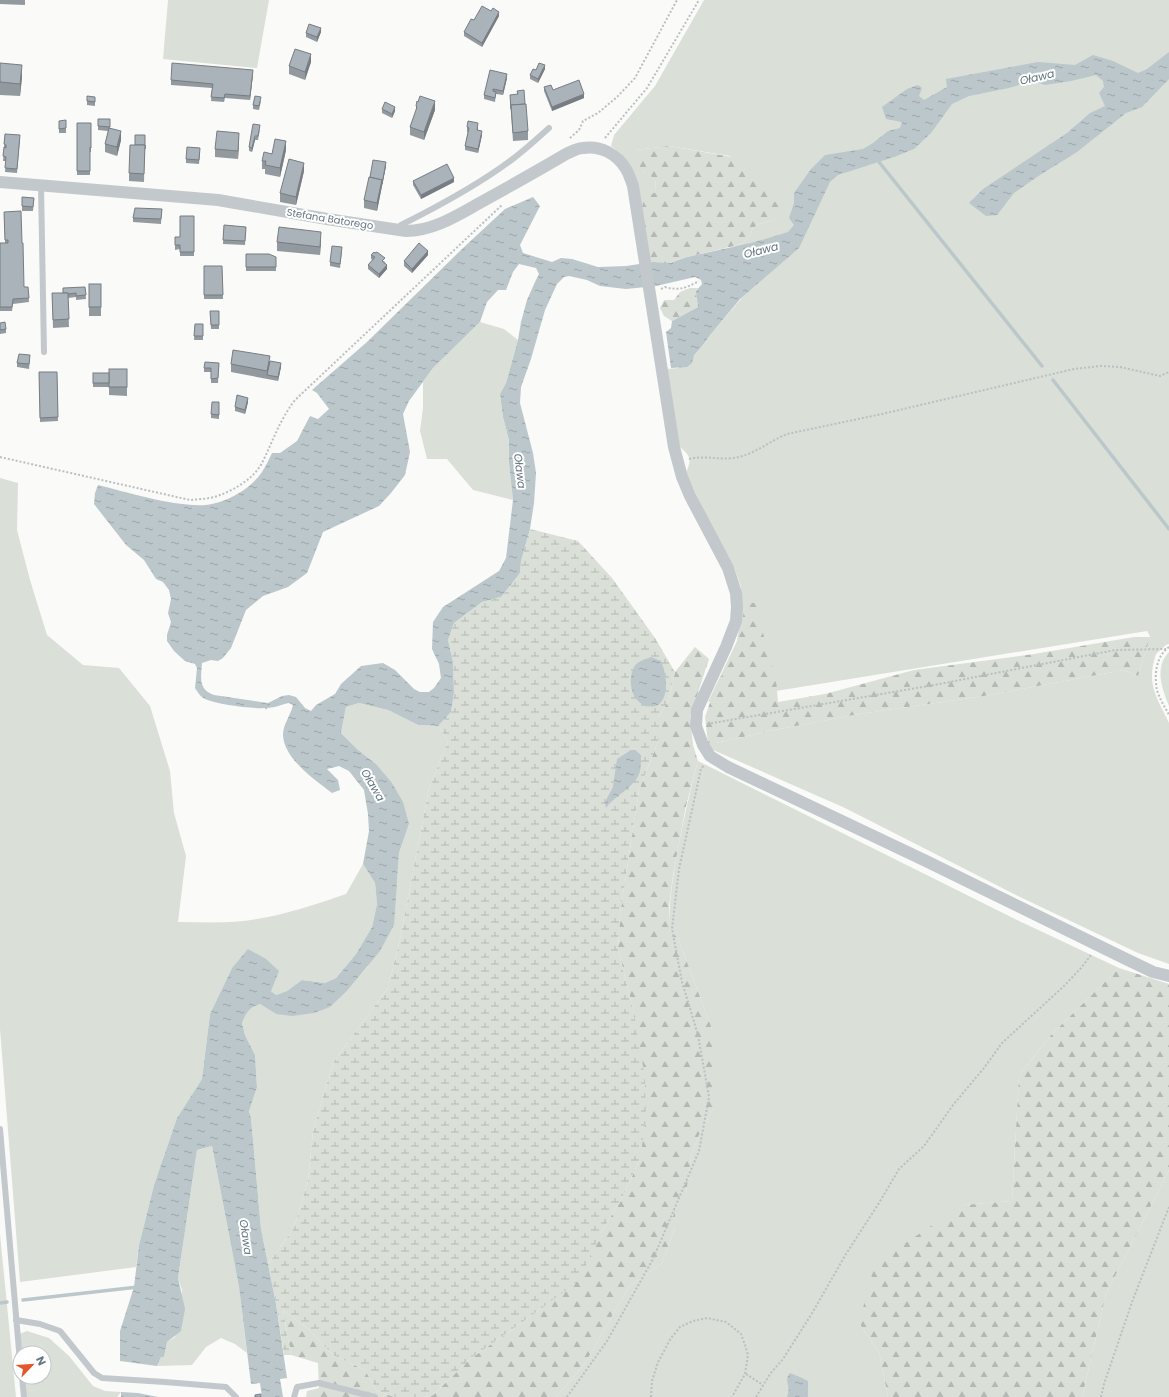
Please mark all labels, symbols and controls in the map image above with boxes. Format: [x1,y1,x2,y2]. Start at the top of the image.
water label: Oława [1018,65,1057,89]
street label: Stefana Batorego [286,205,374,233]
water label: Oława [742,238,781,262]
water label: Oława [510,453,530,490]
water label: Oława [357,766,389,805]
water label: Oława [236,1218,256,1256]
north arrow [12,1345,52,1385]
text: N [32,1354,50,1368]

